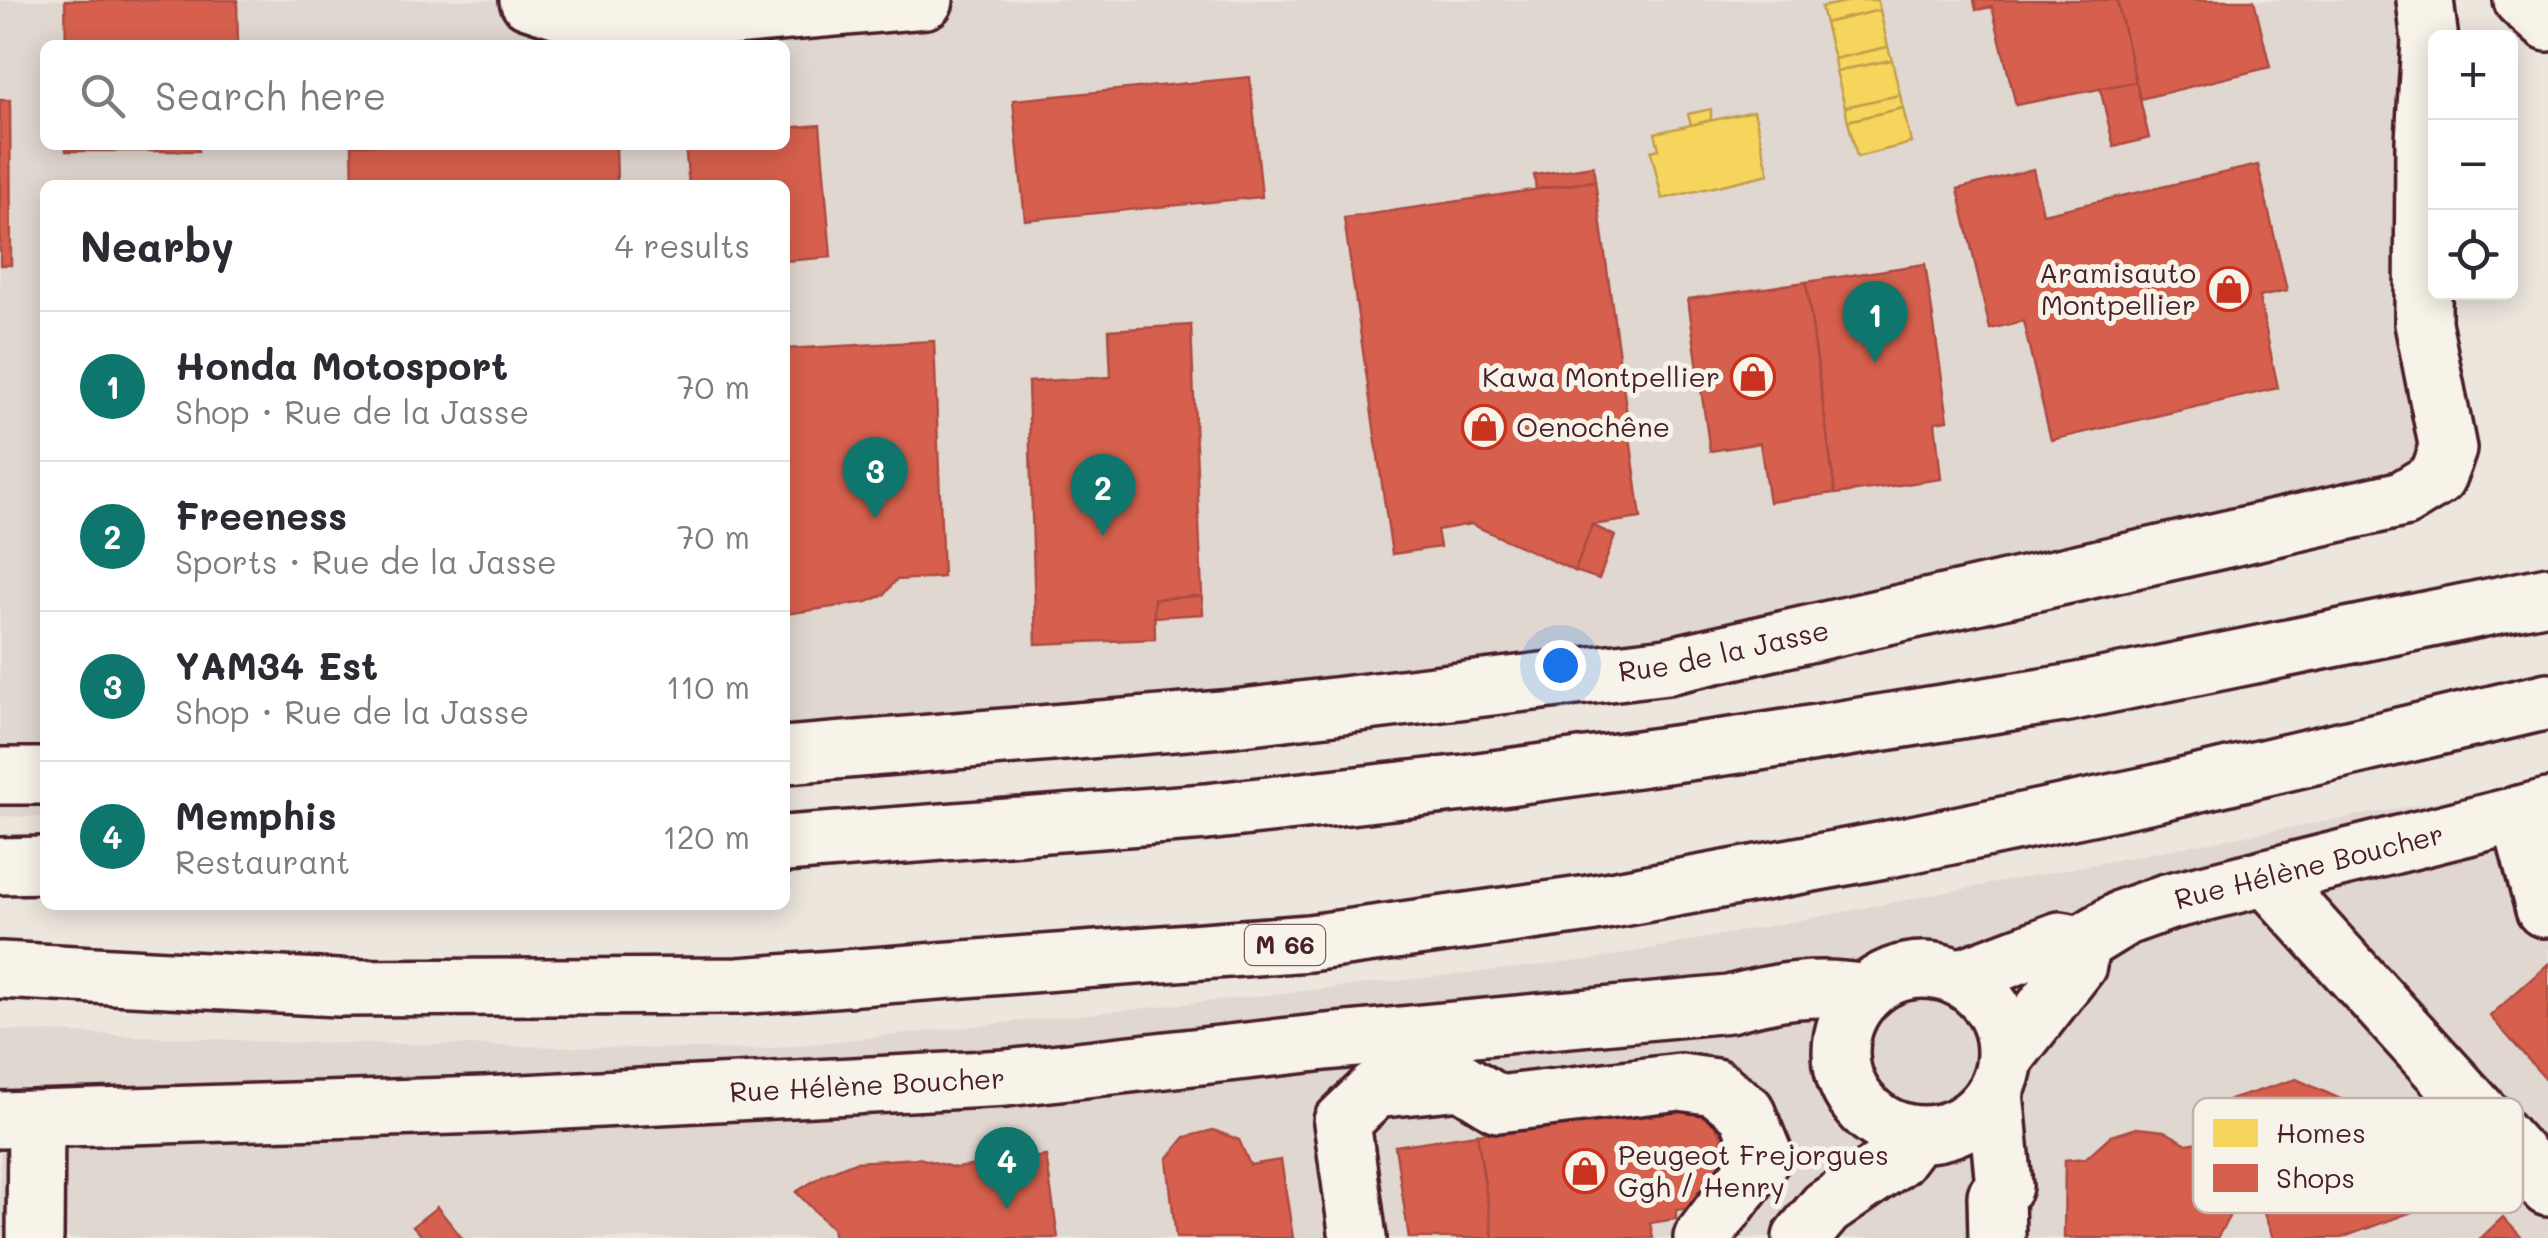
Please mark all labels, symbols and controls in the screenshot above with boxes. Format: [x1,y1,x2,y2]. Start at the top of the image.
map controls [2428,30,2518,300]
button: + [2428,30,2518,120]
search box [40,40,790,150]
icon: search [75,68,130,123]
text: Search here [155,70,386,120]
button: − [2428,120,2518,210]
button: locate [2428,210,2518,300]
text: Nearby [80,218,234,273]
text: 4 results [614,224,750,266]
place label: Aramisauto Montpellier [2039,254,2196,322]
shop icon: Aramisauto Montpellier [2206,266,2252,312]
pin: 1 [1842,280,1908,363]
text: Honda Motosport [175,340,508,390]
shop icon: Kawa Montpellier [1730,354,1776,400]
place label: Kawa Montpellier [1482,358,1720,394]
text: 1 [105,365,120,407]
text: 70 m [677,365,750,407]
text: Shop · Rue de la Jasse [175,390,529,432]
shop icon: Oenochêne [1461,404,1507,450]
place label: Oenochêne [1516,408,1670,444]
pin: 3 [842,436,908,519]
pin: 2 [1070,454,1136,536]
text: Freeness [175,490,347,540]
text: 2 [104,515,121,557]
text: 70 m [677,515,750,557]
text: Sports · Rue de la Jasse [175,540,557,582]
street label: Rue de la Jasse [1616,611,1832,689]
text: YAM34 Est [175,640,378,690]
your location [1535,640,1586,691]
text: 3 [103,665,122,707]
text: 110 m [666,665,750,707]
text: Shop · Rue de la Jasse [175,690,529,732]
text: Memphis [175,790,337,840]
text: 4 [102,815,123,857]
text: 120 m [662,815,750,857]
street label: Rue Hélène Boucher [2171,815,2447,916]
text: Restaurant [175,840,350,882]
road number: M 66 [1245,925,1325,965]
street label: Rue Hélène Boucher [728,1059,1006,1109]
legend [2193,1098,2523,1213]
text: Homes [2276,1114,2366,1150]
pin: 4 [974,1126,1040,1209]
place label: Peugeot Frejorgues Ggh / Henry [1618,1136,1889,1204]
shop icon: Peugeot Frejorgues Ggh / Henry [1562,1148,1608,1194]
text: Shops [2276,1159,2355,1195]

